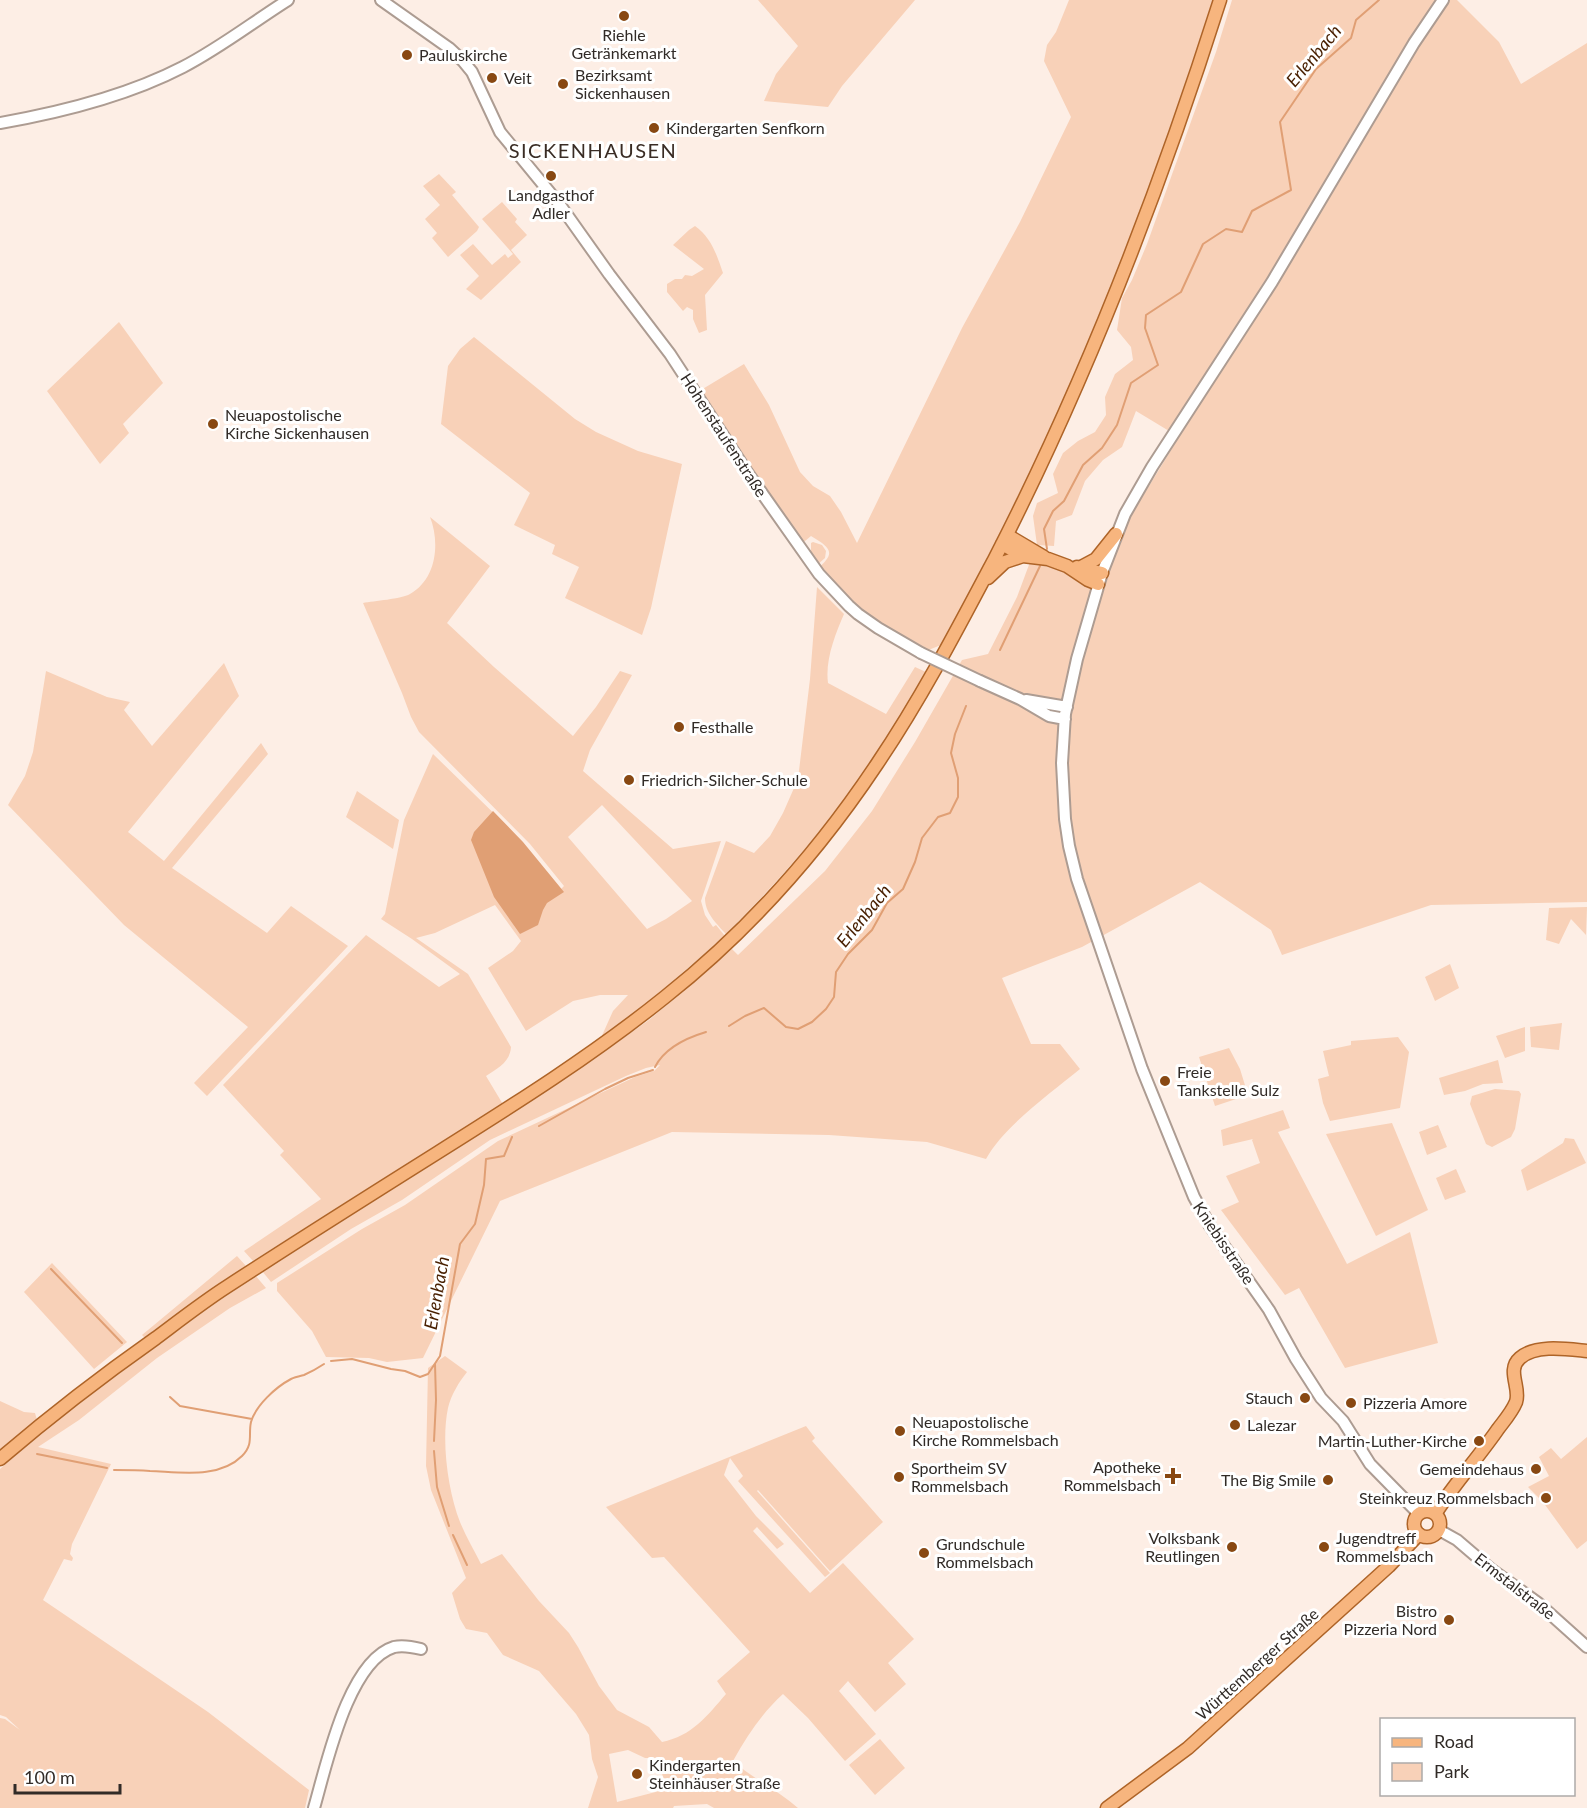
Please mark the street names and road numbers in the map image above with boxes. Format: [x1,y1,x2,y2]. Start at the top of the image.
street label: Hohenstaufenstraße [677,369,772,500]
street label: Kniebisstraße [1190,1198,1259,1288]
street label: Ermstalstraße [1471,1548,1559,1623]
street label: Württemberger Straße [1192,1604,1322,1724]

